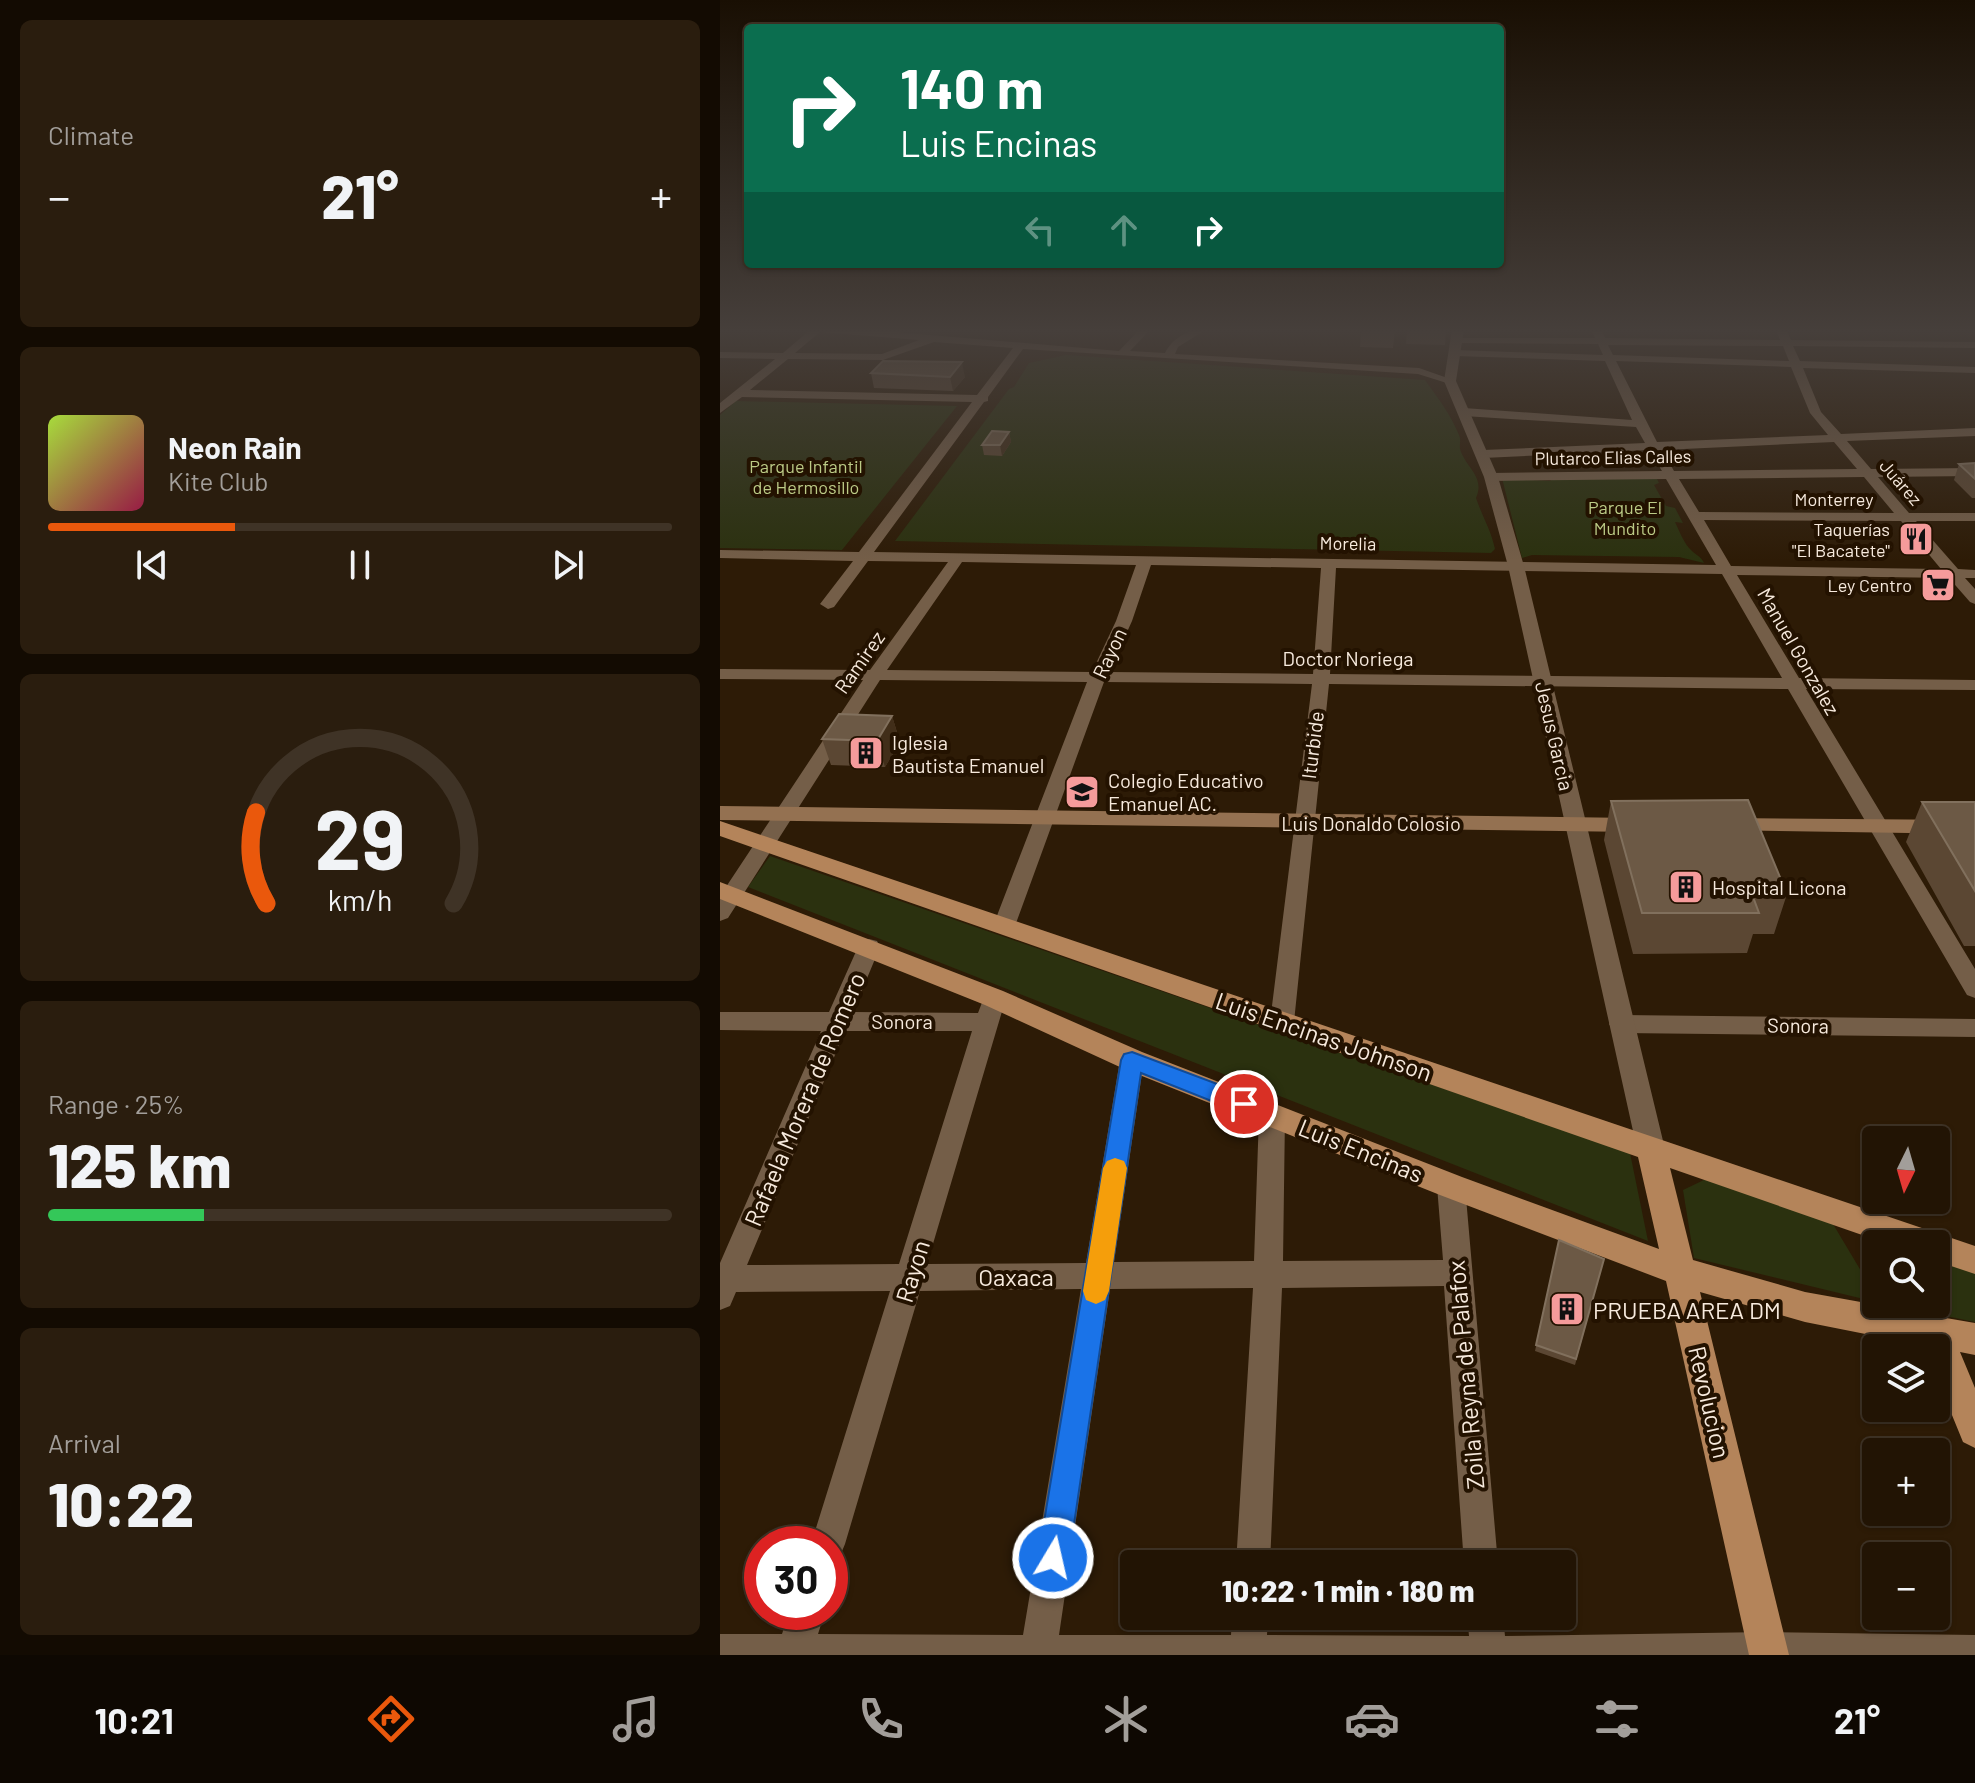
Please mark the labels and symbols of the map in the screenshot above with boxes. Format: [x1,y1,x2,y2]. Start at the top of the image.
street label: Plutarco Elias Calles [1534,445,1692,469]
park label: Parque Infantil de Hermosillo [749,455,863,498]
street label: Juárez [1875,455,1927,509]
street label: Monterrey [1795,488,1873,510]
park label: Parque El Mundito [1588,496,1662,539]
place label: Taquerías "El Bacatete" [1792,518,1890,561]
restaurant icon: Taquerías "El Bacatete" [1897,520,1935,558]
street label: Morelia [1319,532,1377,554]
supermarket icon: Ley Centro [1919,566,1957,604]
place label: Ley Centro [1827,574,1912,596]
street label: Manuel Gonzalez [1753,583,1845,719]
street label: Rayon [1087,624,1131,682]
street label: Ramirez [829,626,889,698]
street label: Doctor Noriega [1282,646,1414,670]
street label: Jesus Garcia [1531,679,1579,793]
street label: Iturbide [1296,710,1328,780]
place label: Iglesia Bautista Emanuel [892,730,1044,777]
building icon: Iglesia Bautista Emanuel [847,734,885,772]
place label: Colegio Educativo Emanuel AC. [1108,768,1264,815]
school or university icon: Colegio Educativo Emanuel AC. [1063,773,1101,811]
street label: Luis Donaldo Colosio [1281,811,1461,835]
building icon: Hospital Licona [1667,868,1705,906]
place label: Hospital Licona [1712,875,1847,899]
street label: Rafaela Morera de Romero [737,968,871,1230]
street label: Luis Encinas Johnson [1212,985,1436,1087]
street label: Sonora [871,1009,933,1033]
street label: Sonora [1767,1012,1829,1038]
pin [1210,1070,1278,1138]
street label: Luis Encinas [1295,1112,1427,1188]
north arrow [1862,1126,1950,1214]
street label: Rayon [889,1236,935,1306]
street label: Zoila Reyna de Palafox [1441,1259,1489,1491]
street label: Oaxaca [978,1262,1054,1291]
building icon: PRUEBA AREA DM [1548,1290,1586,1328]
place label: PRUEBA AREA DM [1593,1295,1781,1324]
street label: Revolucion [1683,1343,1737,1461]
position arrow [1011,1516,1095,1600]
speed limit sign: 30 [744,1526,848,1630]

